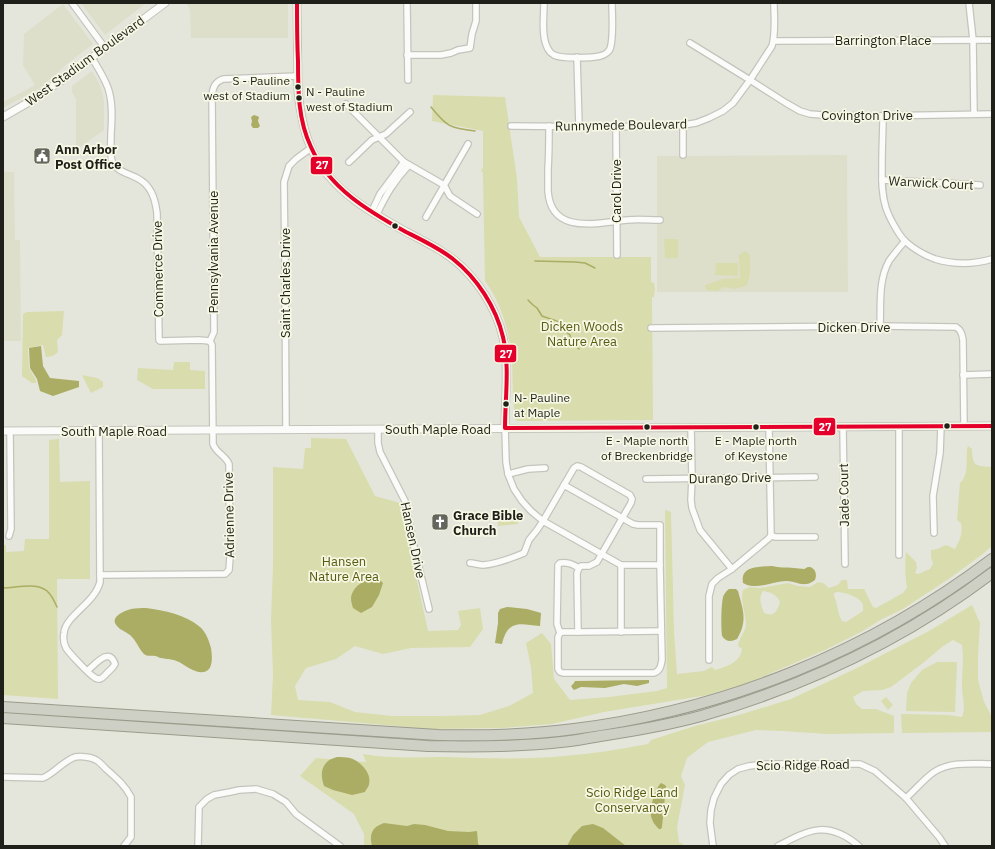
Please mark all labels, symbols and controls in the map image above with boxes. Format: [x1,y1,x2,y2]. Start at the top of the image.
street label: West Stadium Boulevard [22,12,148,110]
street label: Barrington Place [835,32,931,49]
place label: S - Pauline west of Stadium [203,73,290,103]
marker: S - Pauline west of Stadium [293,82,303,92]
place label: N - Pauline west of Stadium [306,84,393,114]
marker: N - Pauline west of Stadium [294,93,304,103]
street label: Covington Drive [821,107,913,124]
street label: Runnymede Boulevard [555,115,687,135]
place label: Ann Arbor Post Office [55,141,122,173]
public building icon: Ann Arbor Post Office [32,146,52,166]
line badge: 27 [310,156,333,175]
text: 27 [315,158,329,172]
street label: Carol Drive [608,159,625,223]
street label: Warwick Court [888,172,974,194]
street label: Pennsylvania Avenue [205,191,222,313]
street label: Commerce Drive [149,220,167,318]
unlabelled marker [390,221,400,231]
street label: Saint Charles Drive [277,228,294,338]
park label: Dicken Woods Nature Area [541,318,623,350]
street label: Dicken Drive [818,319,890,336]
line badge: 27 [494,344,517,363]
text: 27 [499,347,513,361]
place label: N- Pauline at Maple [514,390,571,420]
marker: N- Pauline at Maple [501,399,511,409]
line badge: 27 [813,417,836,436]
text: 27 [818,420,832,434]
street label: South Maple Road [385,421,491,438]
unlabelled marker [942,421,952,431]
marker: E - Maple north of Breckenbridge [642,422,652,432]
marker: E - Maple north of Keystone [751,422,761,432]
street label: South Maple Road [61,423,167,440]
place label: E - Maple north of Breckenbridge [601,433,693,463]
place label: E - Maple north of Keystone [715,433,797,463]
street label: Jade Court [835,463,853,527]
street label: Durango Drive [689,469,771,487]
street label: Adrienne Drive [220,472,238,558]
street label: Hansen Drive [397,500,429,580]
place label: Grace Bible Church [453,507,523,539]
church icon: Grace Bible Church [430,512,450,532]
park label: Hansen Nature Area [309,553,379,585]
street label: Scio Ridge Road [756,756,850,774]
park label: Scio Ridge Land Conservancy [586,784,678,816]

